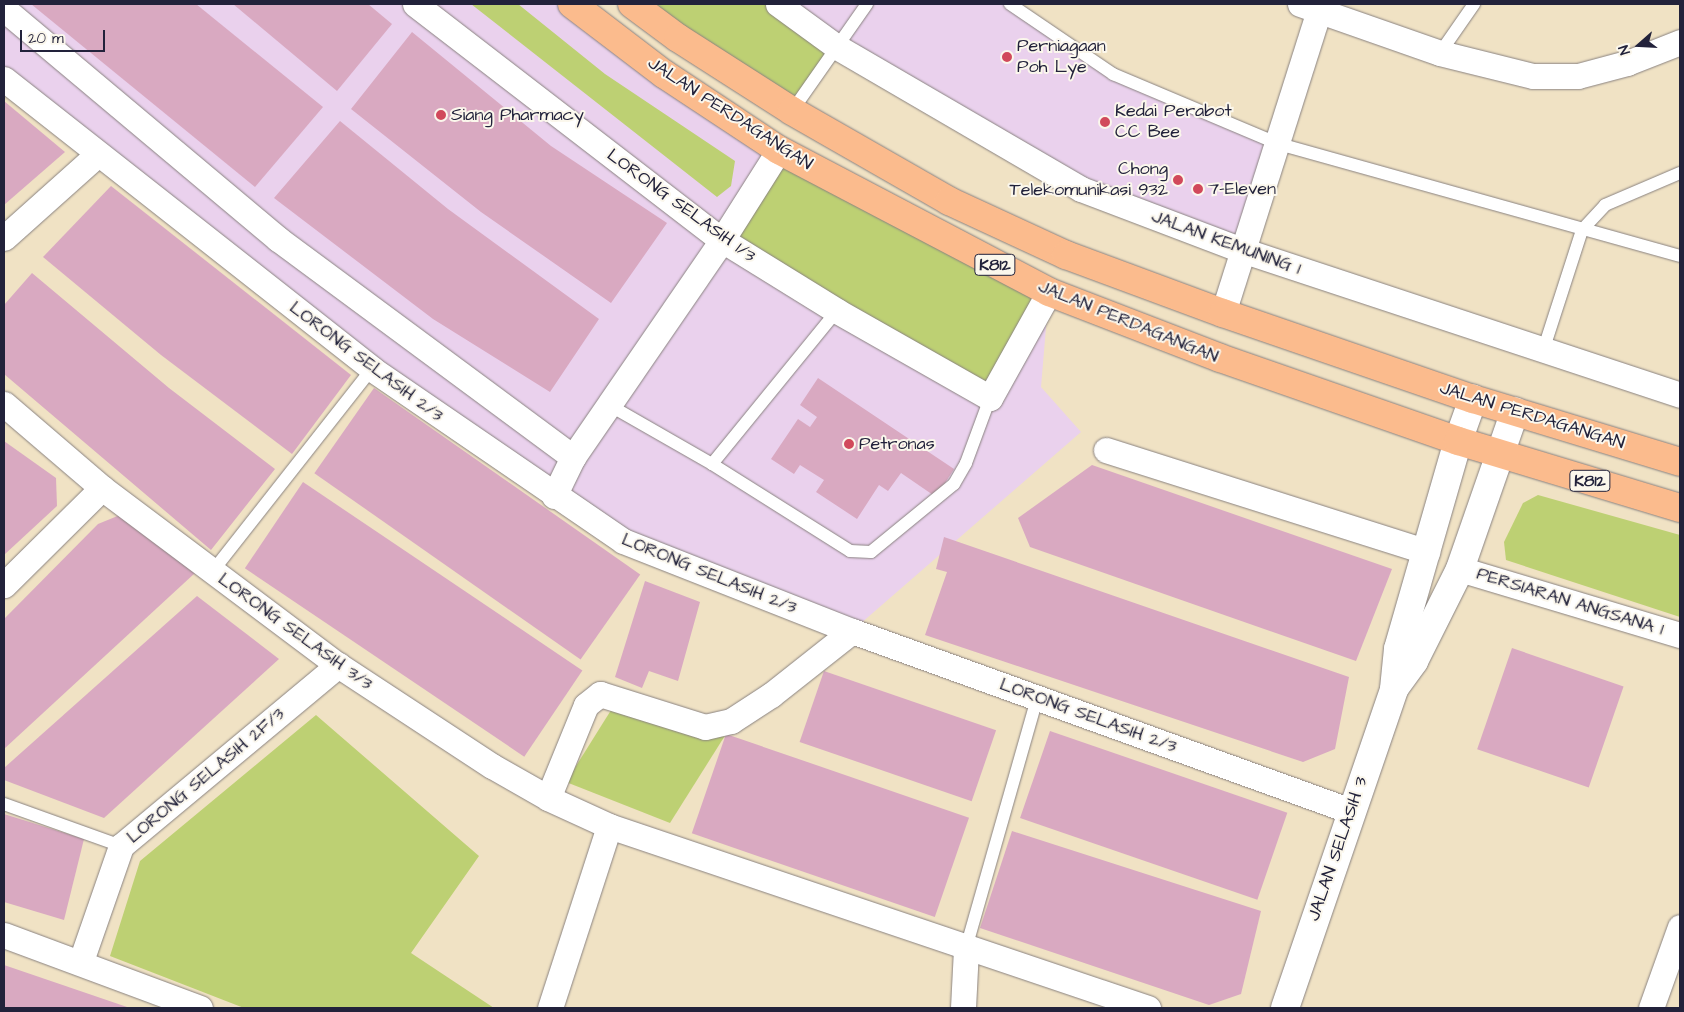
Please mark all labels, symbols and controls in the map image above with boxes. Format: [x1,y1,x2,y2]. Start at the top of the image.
scale bar [22,20,108,52]
north arrow [1614,20,1664,70]
text: 20 m [28,28,64,49]
place label: Perniagaan Poh Lye [1017,36,1106,78]
text: N [1614,42,1636,57]
marker: Perniagaan Poh Lye [1001,51,1013,63]
street label: JALAN PERDAGANGAN [643,53,817,175]
place label: Kedai Perabot CC Bee [1115,101,1232,144]
place label: Siang Pharmacy [451,104,584,126]
marker: Siang Pharmacy [435,109,447,121]
marker: Kedai Perabot CC Bee [1099,116,1111,128]
street label: LORONG SELASIH 1/3 [602,145,760,267]
place label: Chong Telekomunikasi 932 [1010,159,1168,202]
marker: Chong Telekomunikasi 932 [1172,174,1184,186]
place label: 7-Eleven [1208,178,1276,200]
marker: 7-Eleven [1192,183,1204,195]
street label: JALAN KEMUNING 1 [1148,206,1304,280]
road number: K812 [974,252,1016,278]
street label: JALAN PERDAGANGAN [1035,276,1221,368]
street label: LORONG SELASIH 2/3 [285,297,447,427]
street label: JALAN PERDAGANGAN [1437,378,1627,454]
place label: Petronas [859,433,935,455]
marker: Petronas [843,438,855,450]
road number: K812 [1569,468,1611,494]
street label: LORONG SELASIH 2/3 [618,529,800,619]
street label: PERSIARAN ANGSANA 1 [1474,563,1666,641]
street label: LORONG SELASIH 3/3 [214,569,376,695]
street label: LORONG SELASIH 2/3 [997,674,1179,758]
street label: LORONG SELASIH 2F/3 [123,704,289,848]
street label: JALAN SELASIH 3 [1303,774,1373,924]

